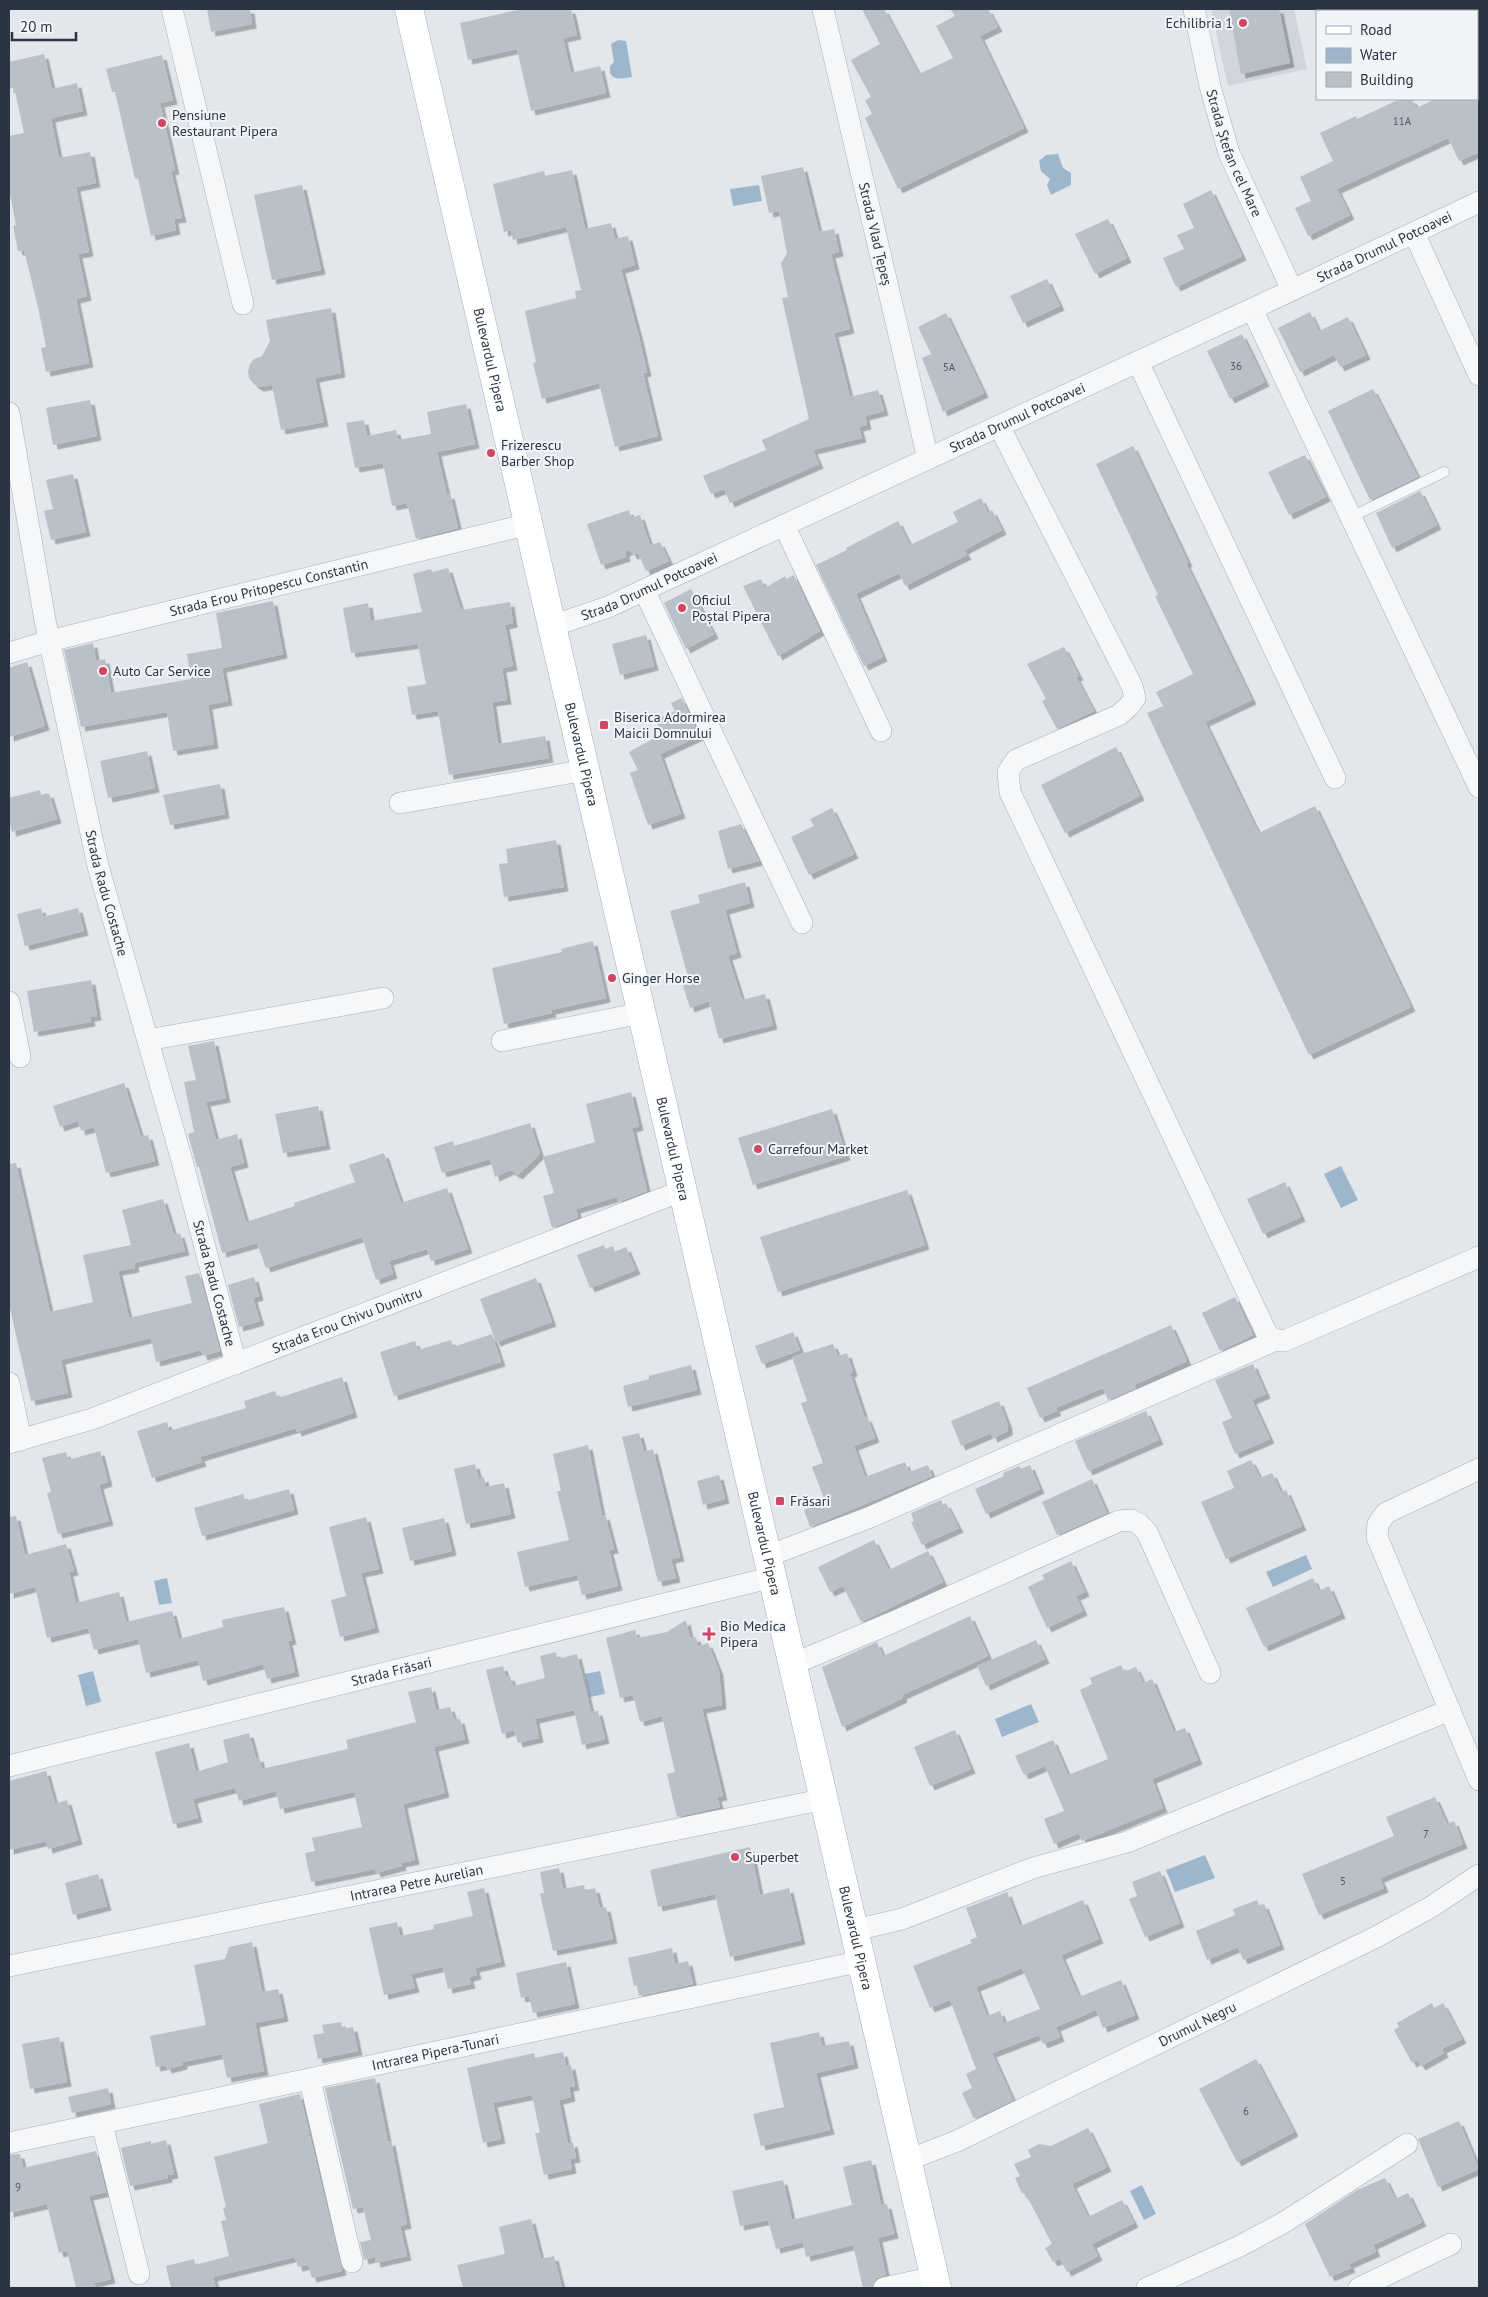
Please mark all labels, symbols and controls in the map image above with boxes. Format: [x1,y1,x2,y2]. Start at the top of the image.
scale bar [12,10,76,42]
legend [1316,10,1478,100]
place label: Echilibria 1 [1166,14,1233,32]
text: 20 m [20,17,53,36]
marker: Echilibria 1 [1237,17,1249,29]
text: Road [1360,20,1392,39]
text: Water [1360,45,1397,64]
text: Building [1360,70,1414,89]
street label: Strada Ștefan cel Mare [1202,87,1266,220]
place label: Pensiune Restaurant Pipera [172,106,278,140]
house number: 11A [1393,114,1412,128]
marker: Pensiune Restaurant Pipera [156,117,168,129]
street label: Strada Vlad Țepeș [855,181,896,287]
street label: Strada Drumul Potcoavei [1314,207,1455,286]
street label: Bulevardul Pipera [470,306,511,413]
house number: 36 [1230,359,1242,373]
house number: 5A [943,360,956,374]
street label: Strada Drumul Potcoavei [946,378,1088,457]
place label: Frizerescu Barber Shop [501,436,574,470]
marker: Frizerescu Barber Shop [485,447,497,459]
street label: Strada Drumul Potcoavei [579,548,720,625]
street label: Strada Erou Pritopescu Constantin [168,555,370,620]
place label: Oficiul Poștal Pipera [692,591,770,625]
marker: Oficiul Poștal Pipera [676,602,688,614]
place label: Auto Car Service [113,662,211,680]
marker: Auto Car Service [97,665,109,677]
street label: Bulevardul Pipera [561,701,602,808]
place label: Biserica Adormirea Maicii Domnului [614,708,726,742]
marker: Biserica Adormirea Maicii Domnului [598,719,610,731]
street label: Strada Radu Costache [81,828,132,958]
place label: Ginger Horse [622,969,700,987]
marker: Ginger Horse [606,972,618,984]
street label: Bulevardul Pipera [652,1095,694,1203]
place label: Carrefour Market [768,1140,869,1158]
marker: Carrefour Market [752,1143,764,1155]
street label: Strada Radu Costache [189,1218,240,1348]
street label: Strada Erou Chivu Dumitru [269,1283,425,1357]
street label: Bulevardul Pipera [744,1490,785,1597]
place label: Frăsari [790,1492,830,1510]
marker: Frăsari [774,1495,786,1507]
place label: Bio Medica Pipera [720,1617,786,1651]
marker: Bio Medica Pipera [702,1627,716,1641]
street label: Strada Frăsari [349,1653,434,1690]
house number: 7 [1423,1827,1429,1841]
place label: Superbet [745,1848,799,1866]
marker: Superbet [729,1851,741,1863]
street label: Intrarea Petre Aurelian [348,1860,485,1905]
house number: 5 [1340,1874,1346,1888]
street label: Bulevardul Pipera [835,1884,877,1992]
street label: Drumul Negru [1156,1997,1239,2051]
street label: Intrarea Pipera-Tunari [370,2030,501,2074]
house number: 6 [1243,2104,1249,2118]
house number: 9 [15,2180,21,2194]

